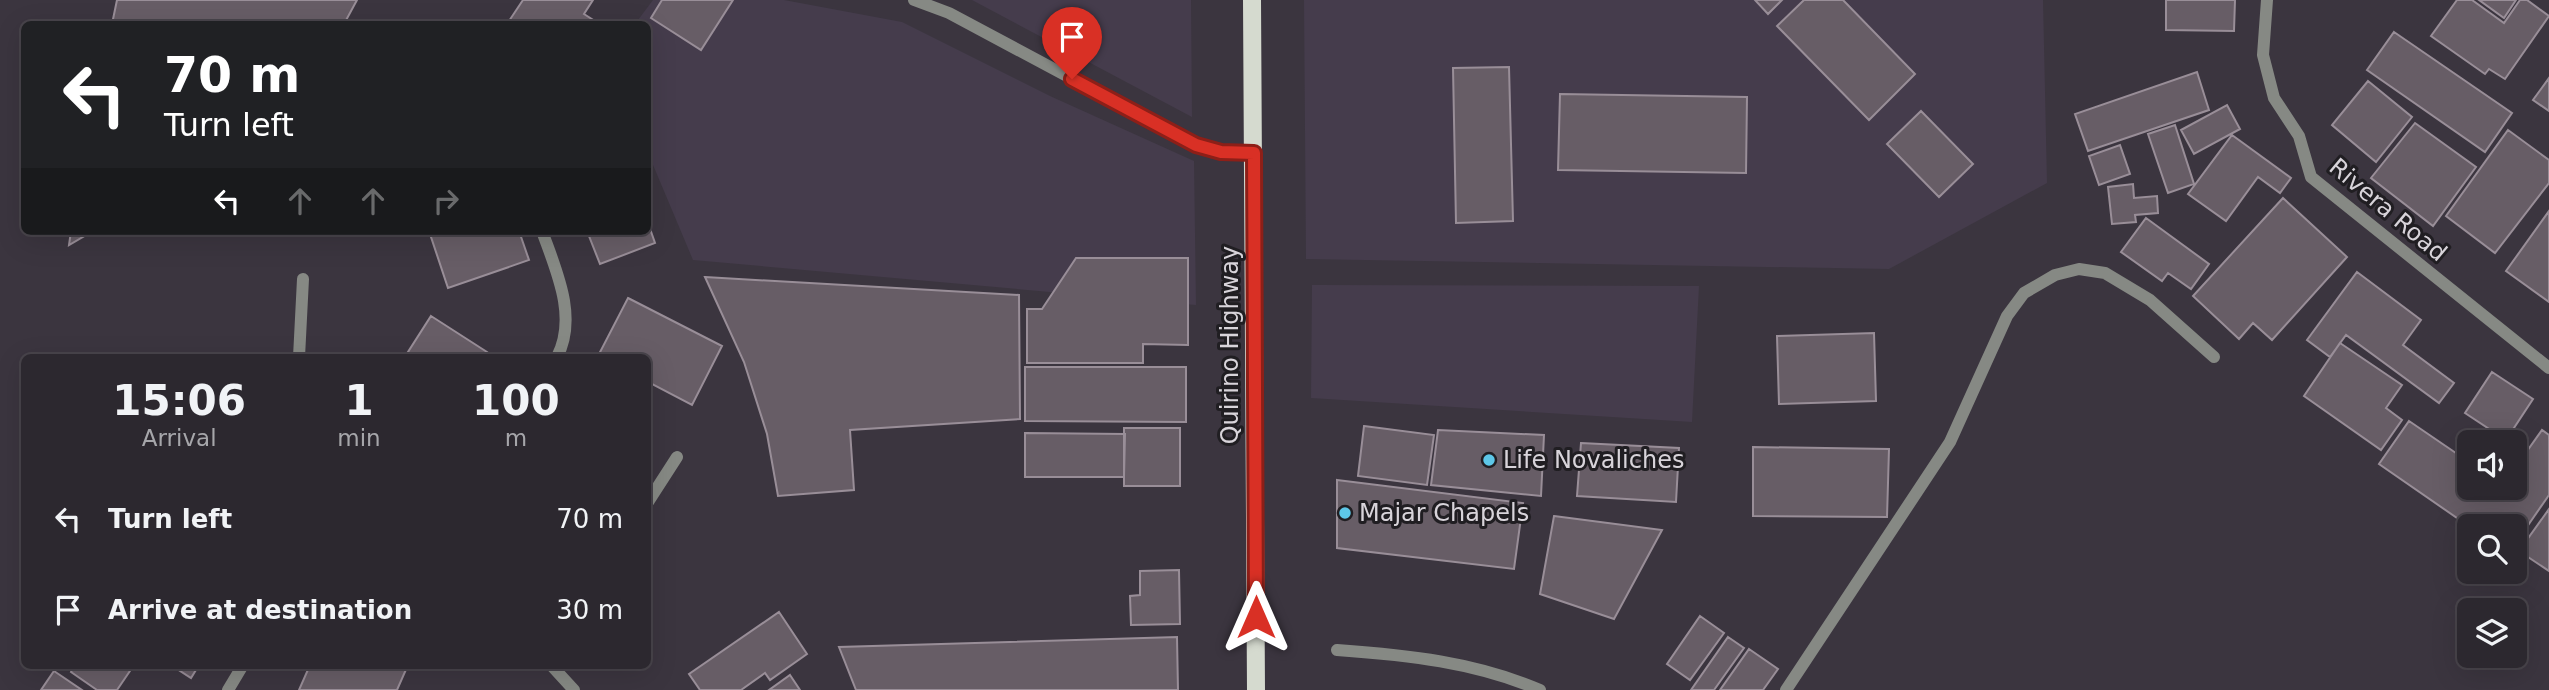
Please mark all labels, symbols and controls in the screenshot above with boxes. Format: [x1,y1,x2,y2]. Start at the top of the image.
pin [1042,7,1102,79]
icon: arrive [1053,18,1091,56]
text: 70 m [164,47,300,104]
icon: left [49,49,140,140]
text: Turn left [164,106,294,144]
street label: Rivera Road [2324,153,2452,267]
icon: left [208,182,246,220]
icon: ahead [281,182,319,220]
icon: ahead [354,182,392,220]
icon: right [427,182,465,220]
street label: Quirino Highway [1216,246,1244,444]
text: 15:06 [112,376,246,425]
text: 1 [344,376,374,425]
text: 100 [472,376,560,425]
text: Arrival [142,425,217,451]
text: min [337,425,381,451]
text: m [505,425,527,451]
map controls [2457,430,2527,668]
button: sound [2457,430,2527,500]
place label: Life Novaliches [1503,446,1684,474]
marker: Life Novaliches [1481,452,1497,468]
place label: Majar Chapels [1359,499,1529,527]
icon: left [49,500,87,538]
text: Turn left [108,504,232,534]
text: 70 m [556,504,623,534]
marker: Majar Chapels [1337,505,1353,521]
button: search [2457,514,2527,584]
position arrow [1219,580,1293,654]
icon: arrive [49,591,87,629]
text: Arrive at destination [108,595,412,625]
text: 30 m [556,595,623,625]
button: layers [2457,598,2527,668]

